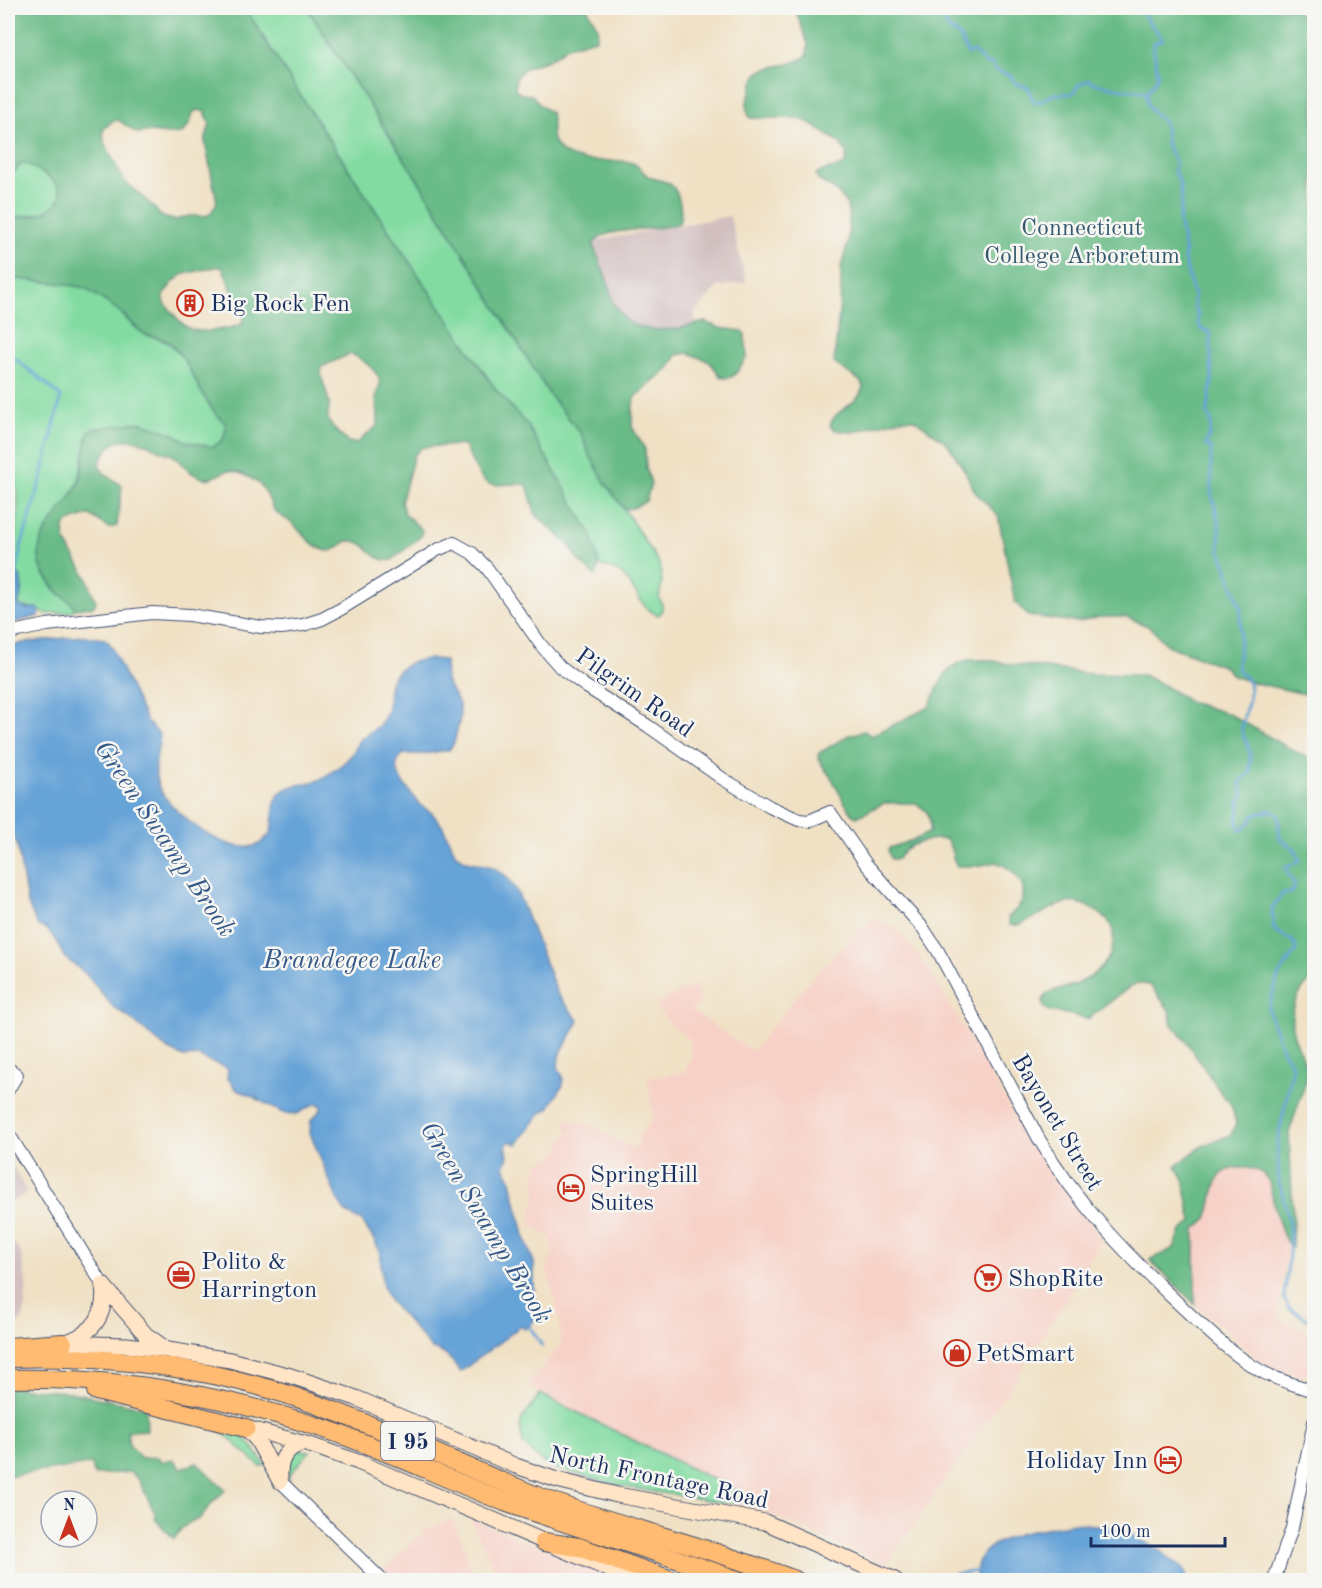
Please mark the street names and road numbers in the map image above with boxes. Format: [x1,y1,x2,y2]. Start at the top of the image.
street label: Pilgrim Road [571,644,697,743]
street label: Bayonet Street [1006,1051,1106,1195]
road number: I 95 [381,1422,435,1460]
street label: North Frontage Road [547,1444,771,1514]

